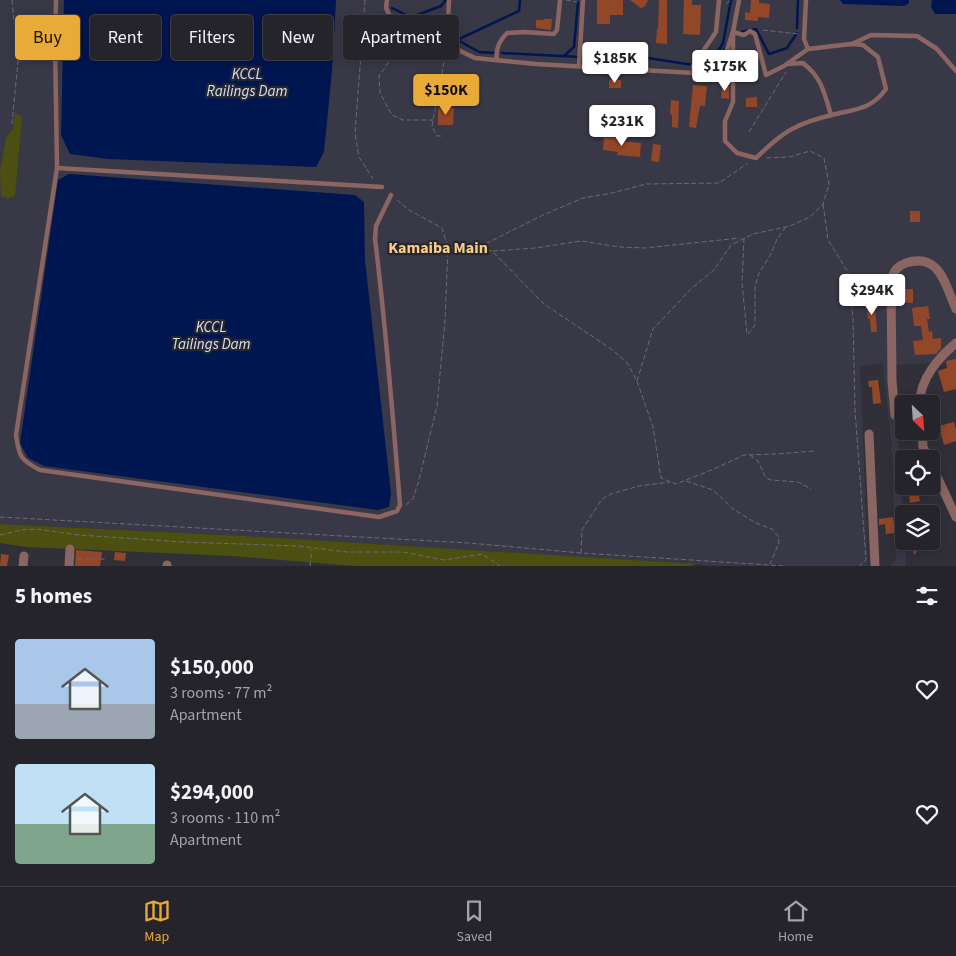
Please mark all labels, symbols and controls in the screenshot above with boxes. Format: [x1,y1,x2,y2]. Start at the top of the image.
chip: Buy [15,15,80,60]
chip: Rent [90,15,161,60]
chip: Filters [171,15,253,60]
chip: New [263,15,333,60]
chip: Apartment [343,15,459,60]
pin: $185K [580,42,650,84]
text: $185K [593,47,637,69]
pin: $175K [690,49,760,92]
text: $175K [703,55,747,77]
water label: KCCL Railings Dam [207,64,287,102]
pin: $150K [411,74,481,116]
text: $150K [424,79,468,101]
pin: $231K [587,104,657,147]
text: $231K [600,110,644,132]
district label: Kamaiba Main [388,237,488,259]
pin: $294K [837,274,907,316]
text: $294K [850,279,894,301]
water label: KCCL Tailings Dam [171,317,251,355]
north arrow [895,395,940,440]
map controls [895,395,940,550]
button: locate [895,450,940,495]
button: layers [895,505,940,550]
text: 5 homes [15,581,92,611]
icon: filters [913,582,941,610]
text: $150,000 [170,652,254,682]
icon: home [55,659,115,719]
icon: heart [913,675,941,703]
text: 3 rooms · 77 m² [170,682,272,704]
text: Apartment [170,704,242,726]
text: $294,000 [170,777,254,807]
icon: home [55,784,115,844]
icon: heart [913,800,941,828]
text: 3 rooms · 110 m² [170,807,280,829]
text: Apartment [170,829,242,851]
tab: Map [143,897,171,947]
tab: Saved [456,897,492,947]
tab: Home [778,897,813,947]

